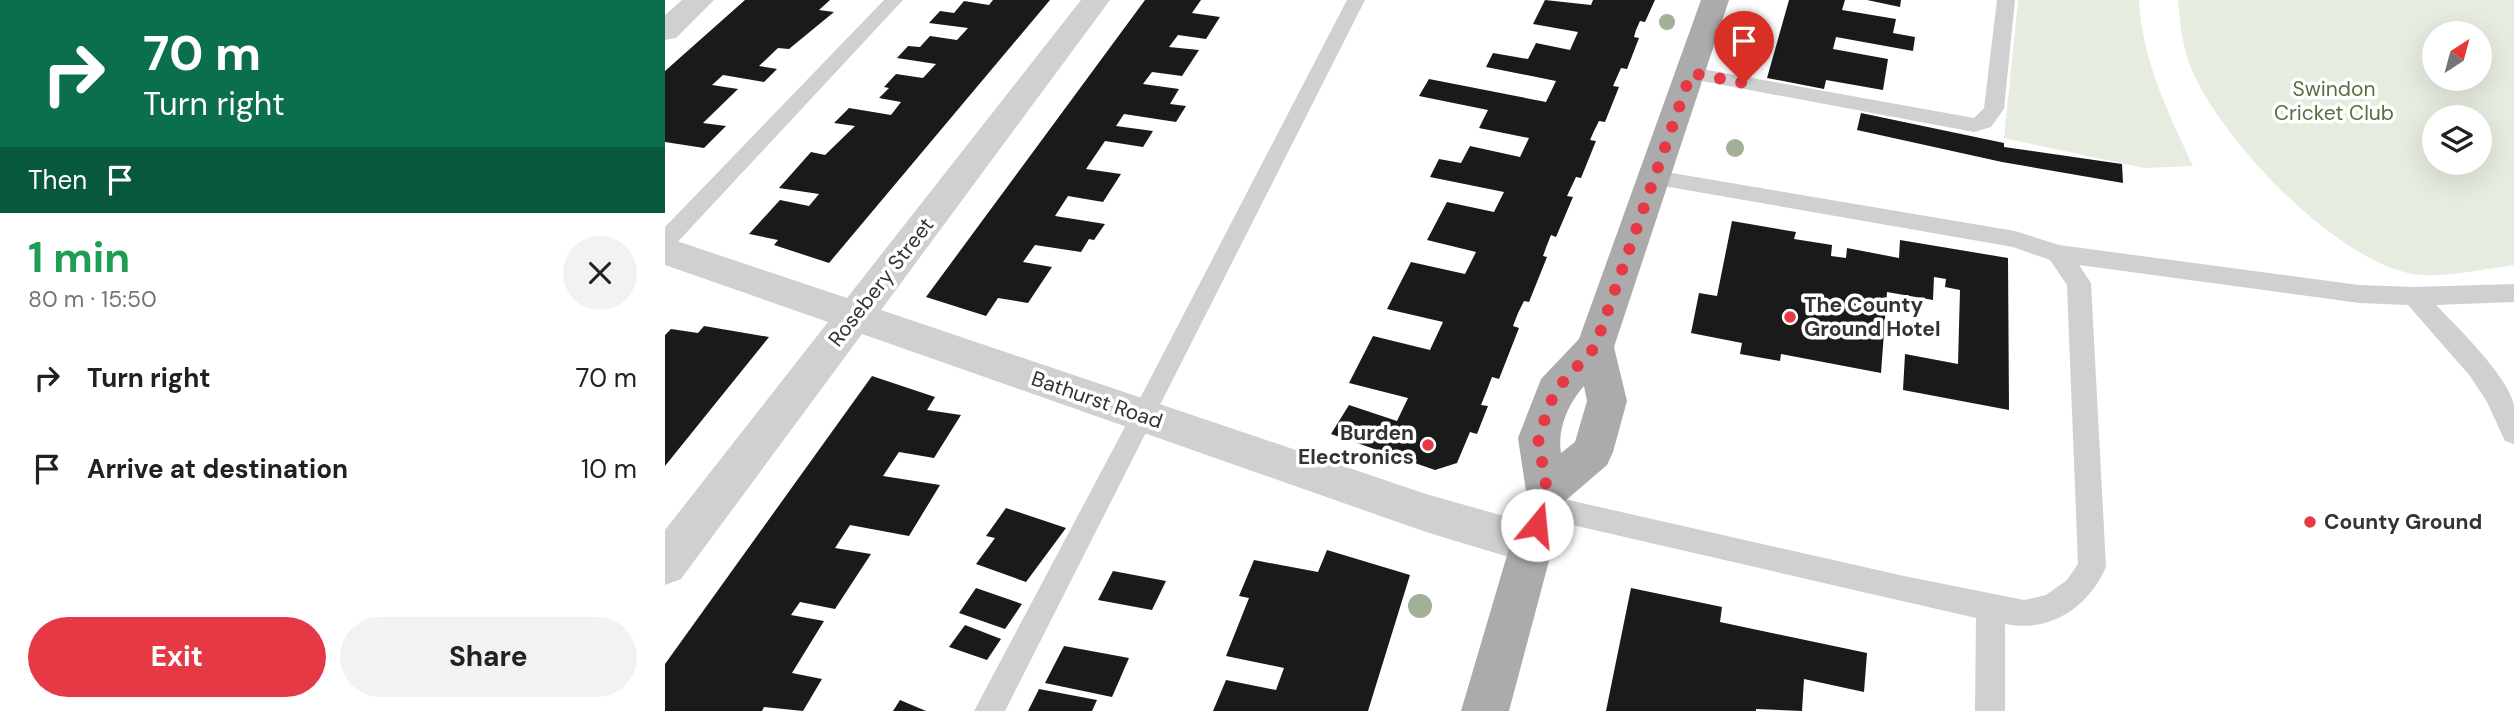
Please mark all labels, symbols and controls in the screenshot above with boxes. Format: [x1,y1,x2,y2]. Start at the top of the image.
pin [1714,11,1774,83]
text: 70 m [143,21,261,85]
north arrow [2422,21,2492,91]
map controls [2422,21,2492,175]
icon: arrive [1725,22,1763,60]
icon: right [28,28,119,119]
park label: Swindon Cricket Club [2274,75,2394,127]
text: Turn right [143,83,285,125]
button: layers [2422,105,2492,175]
icon: arrive [101,161,139,199]
text: Then [28,163,87,197]
street label: Rosebery Street [822,212,940,352]
text: 1 min [28,230,130,285]
button: close [563,236,637,310]
text: 80 m · 15:50 [28,284,157,314]
place label: The County Ground Hotel [1804,291,1941,343]
marker: The County Ground Hotel [1782,309,1798,325]
icon: right [28,359,66,397]
text: Turn right [87,361,211,395]
text: 70 m [576,361,637,395]
street label: Bathurst Road [1028,365,1166,435]
place label: Burden Electronics [1298,419,1414,471]
marker: Burden Electronics [1420,437,1436,453]
icon: arrive [28,450,66,488]
text: Arrive at destination [87,452,348,486]
text: 10 m [581,452,637,486]
position arrow [1500,488,1574,562]
place label: County Ground [2324,508,2482,536]
marker: County Ground [2302,514,2318,530]
button: Exit [28,617,326,697]
button: Share [340,617,637,697]

